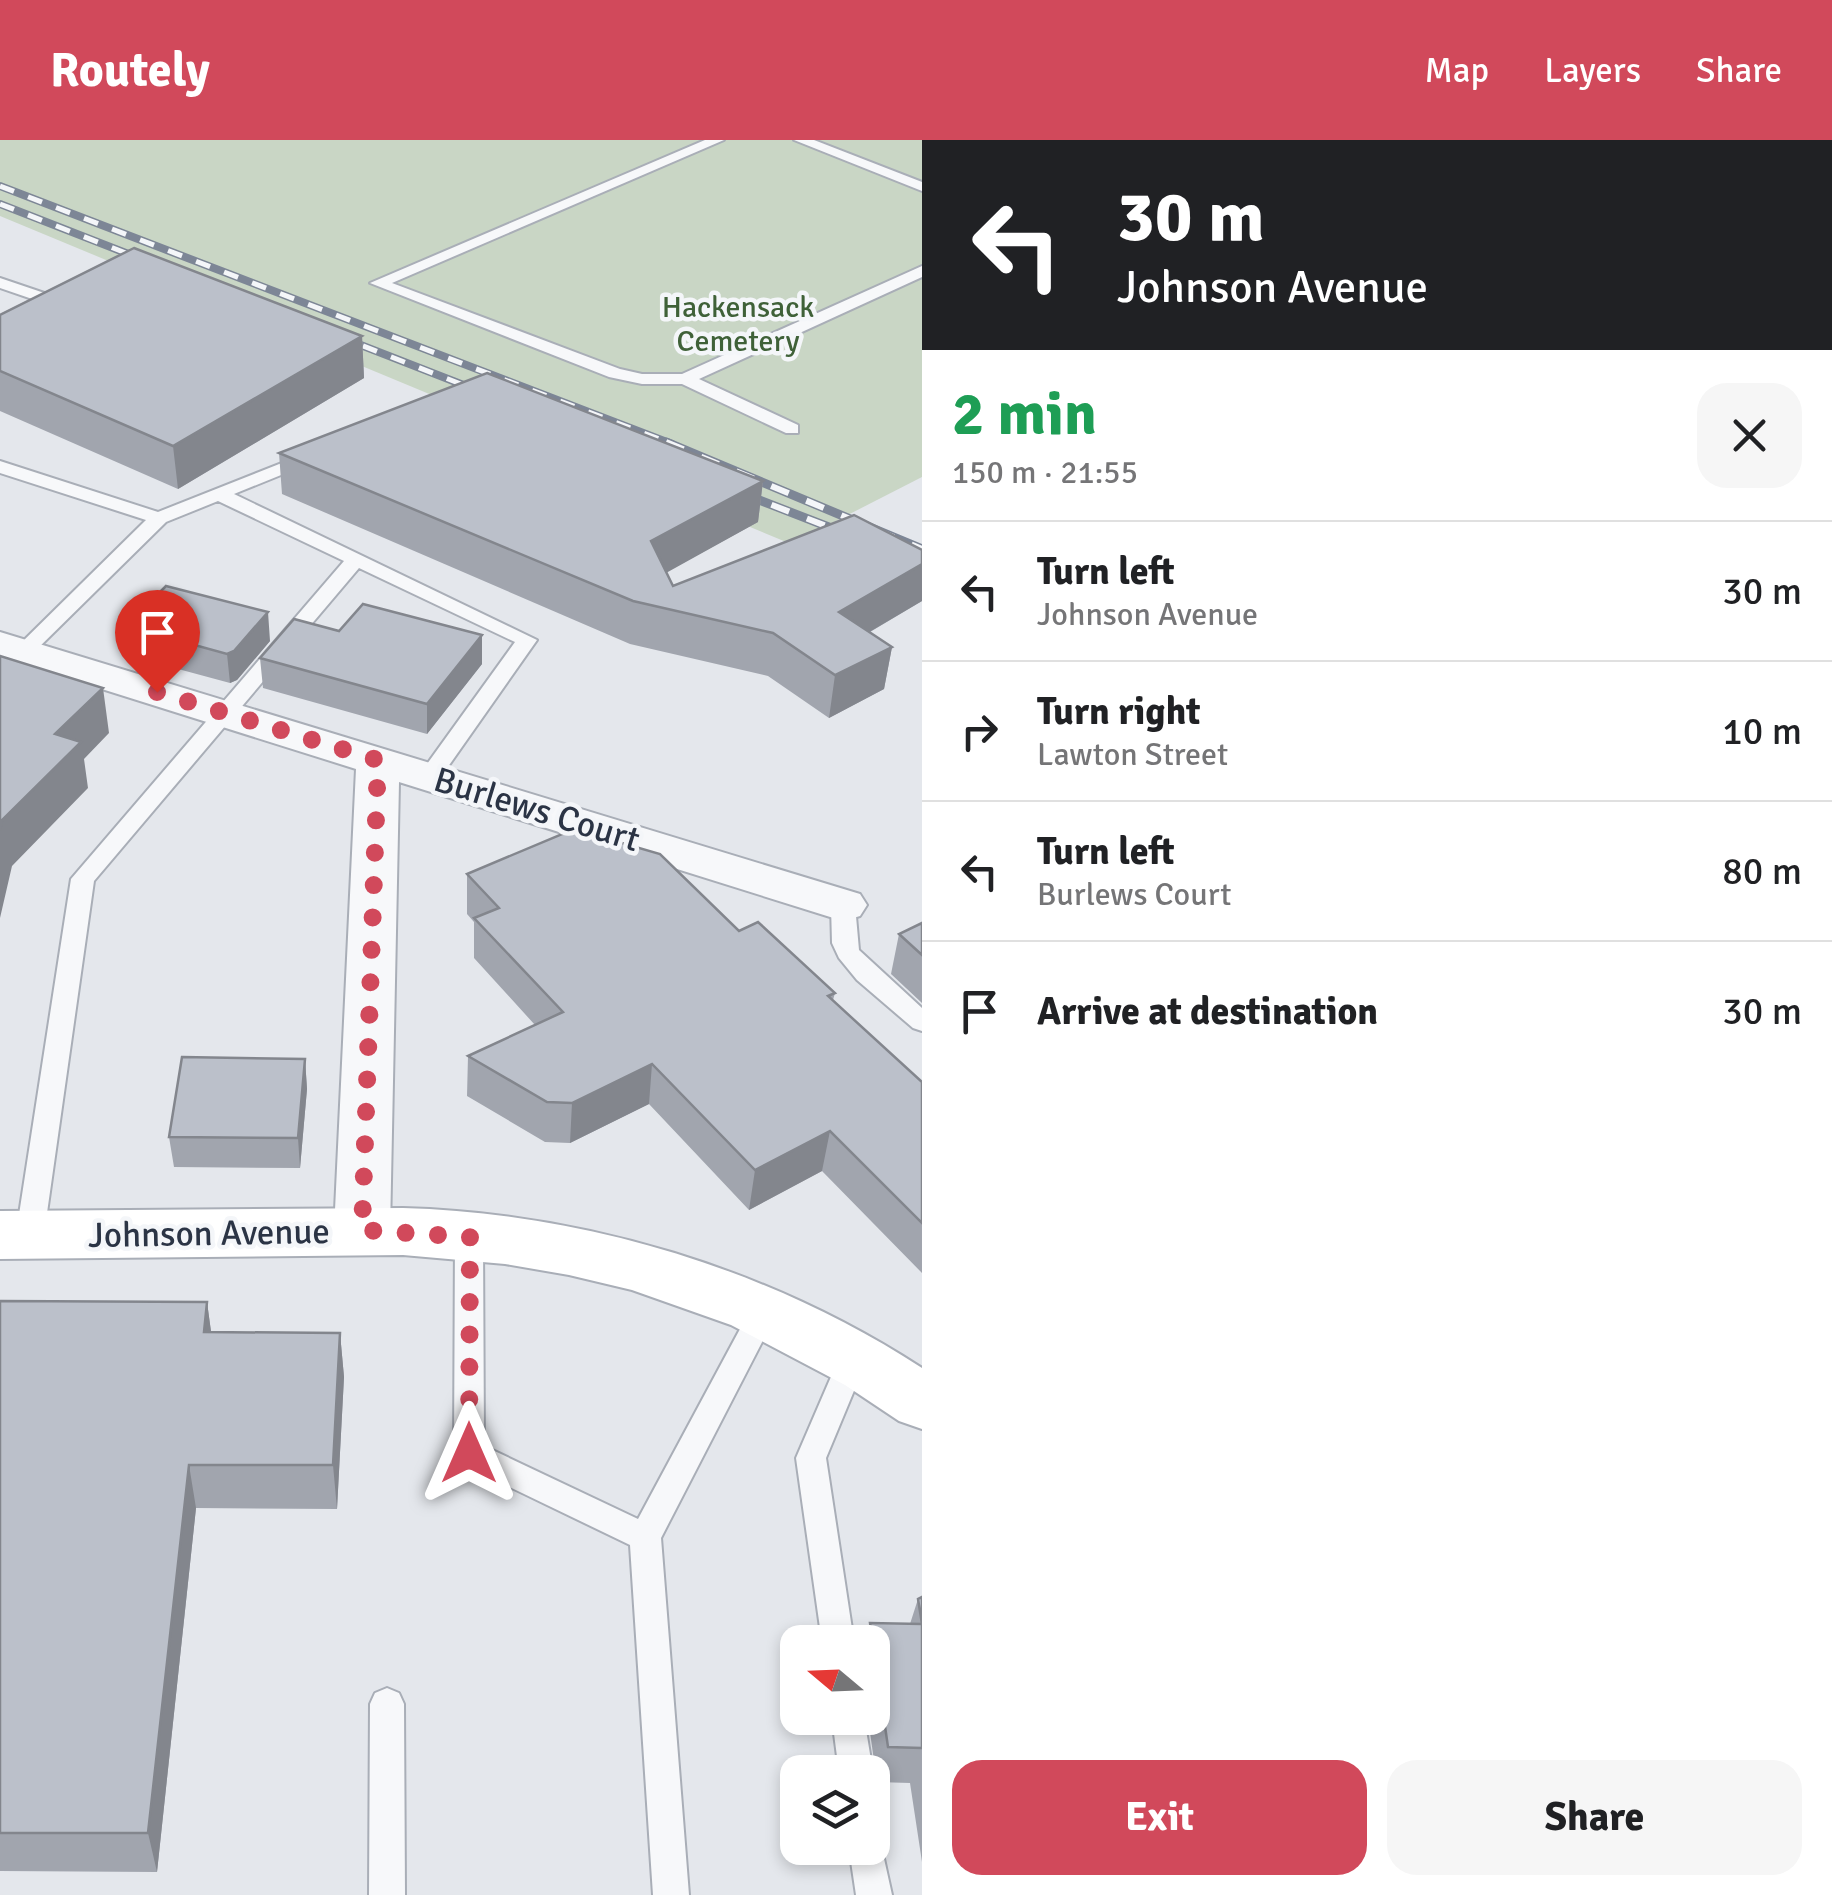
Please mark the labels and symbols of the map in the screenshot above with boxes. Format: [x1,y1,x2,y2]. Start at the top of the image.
park label: Hackensack Cemetery [662,289,814,360]
pin [115,590,200,693]
street label: Burlews Court [429,758,645,861]
street label: Johnson Avenue [88,1210,330,1257]
position arrow [417,1401,521,1505]
north arrow [780,1625,890,1735]

